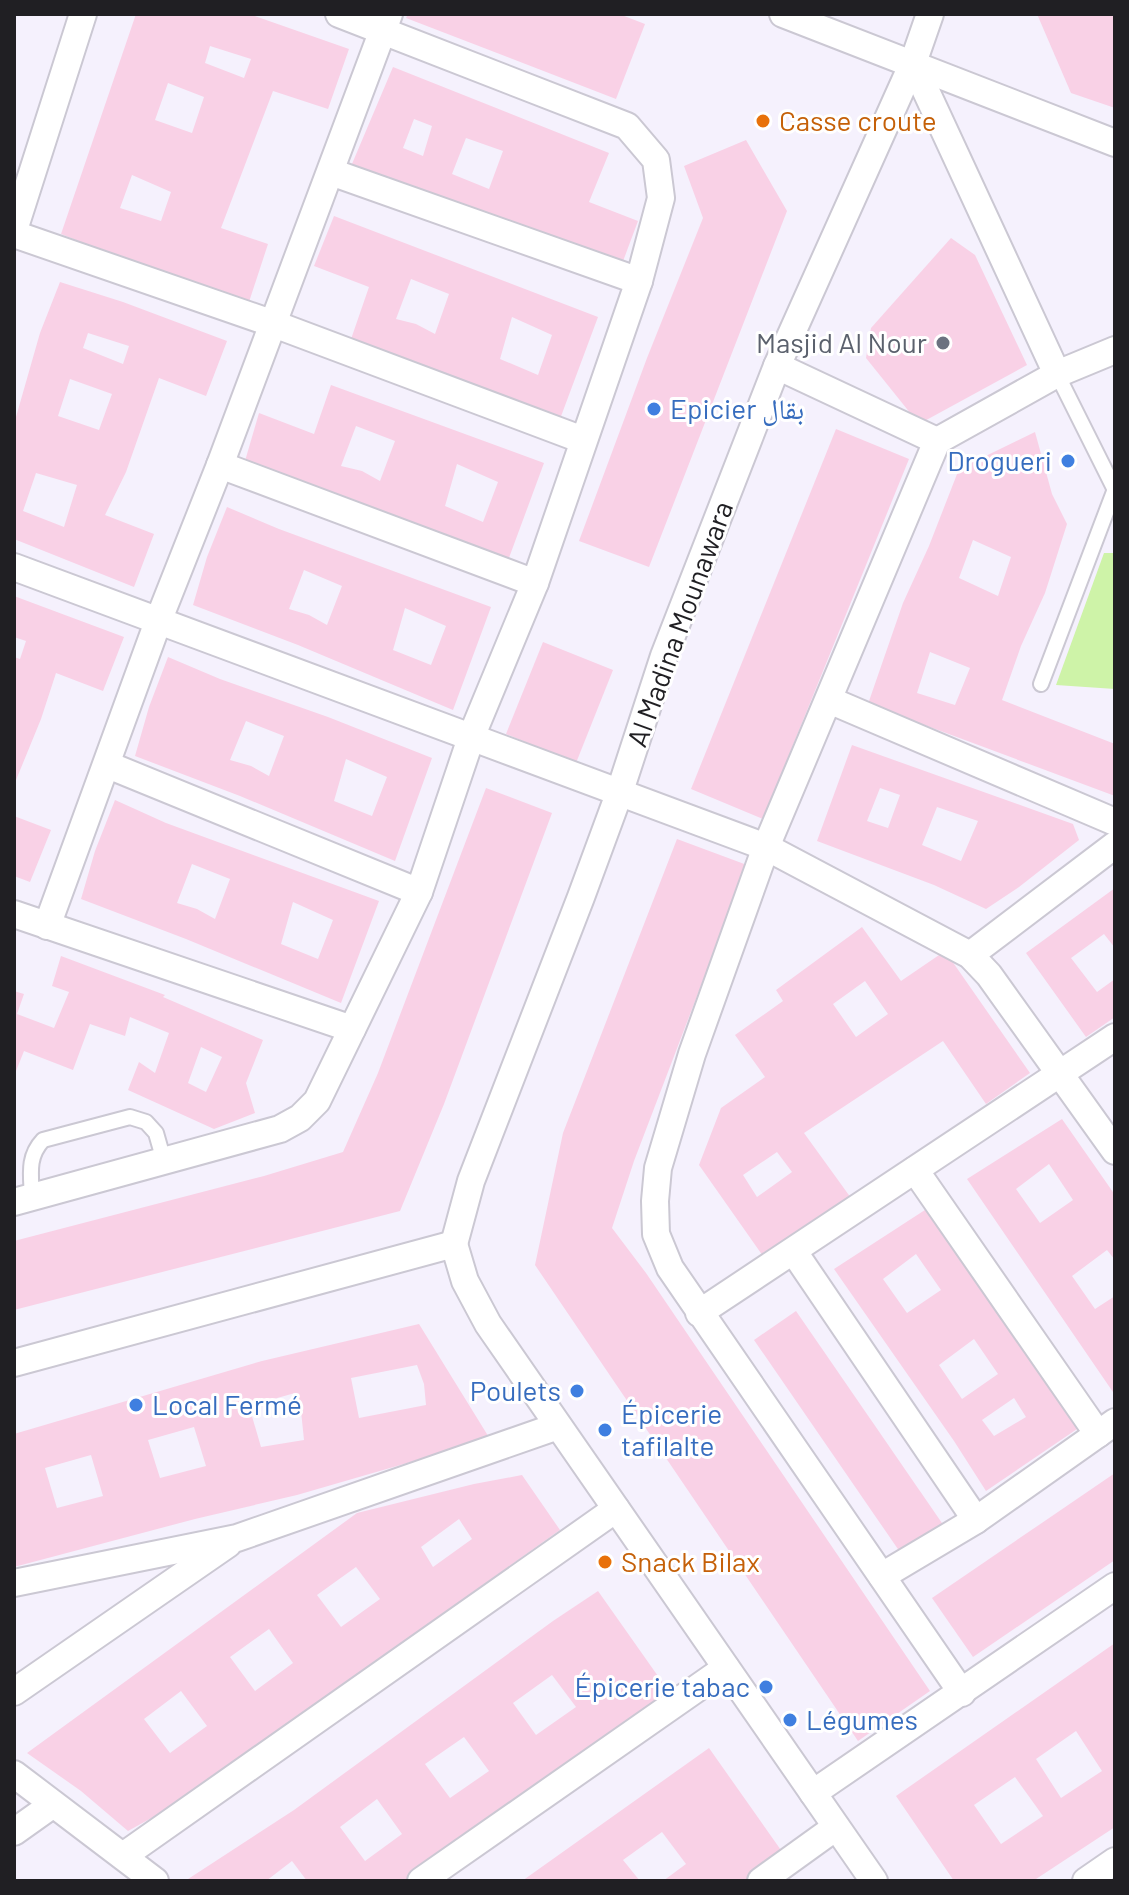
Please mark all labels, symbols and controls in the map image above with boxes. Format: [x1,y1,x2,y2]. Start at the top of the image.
place label: Casse croute [779,103,937,137]
marker: Casse croute [754,112,772,130]
place label: Masjid Al Nour [756,325,927,359]
marker: Masjid Al Nour [934,334,952,352]
place label: Epicier بقال [670,391,804,426]
marker: Epicier بقال [645,400,663,418]
place label: Drogueri [947,443,1052,477]
marker: Drogueri [1059,452,1077,470]
street label: Al Madina Mounawara [619,496,739,751]
place label: Poulets [470,1373,561,1407]
marker: Poulets [568,1382,586,1400]
place label: Local Fermé [152,1387,302,1421]
marker: Local Fermé [127,1396,145,1414]
place label: Épicerie tafilalte [621,1396,722,1462]
marker: Épicerie tafilalte [596,1421,614,1439]
place label: Snack Bilax [621,1544,760,1578]
marker: Snack Bilax [596,1553,614,1571]
place label: Épicerie tabac [575,1669,750,1703]
marker: Épicerie tabac [757,1678,775,1696]
place label: Légumes [806,1702,918,1736]
marker: Légumes [781,1711,799,1729]

